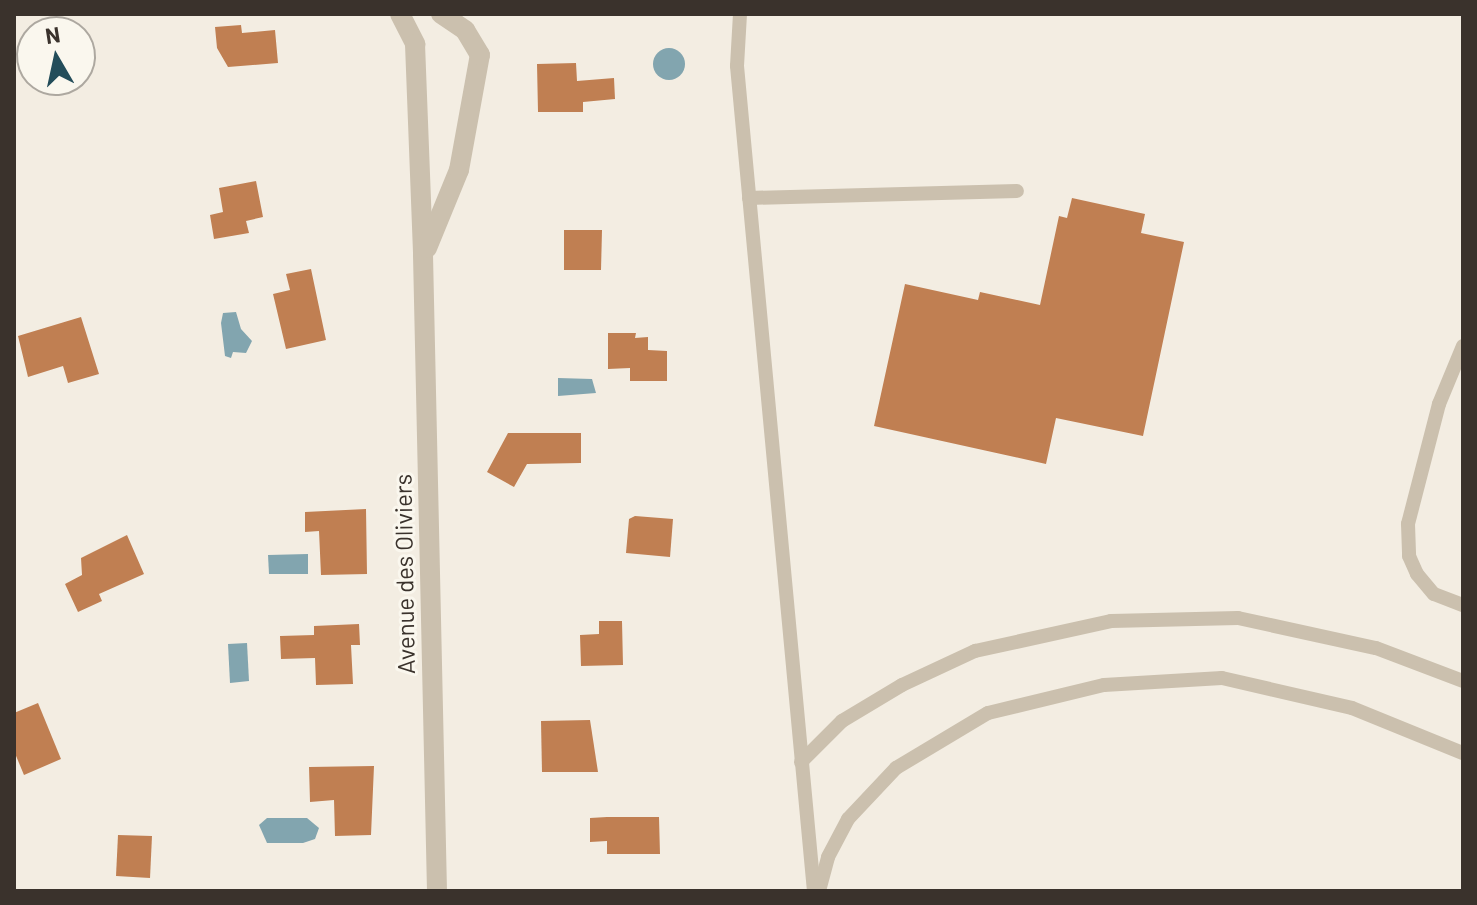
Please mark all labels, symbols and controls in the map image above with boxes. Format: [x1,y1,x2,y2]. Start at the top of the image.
north arrow [16,16,96,96]
text: N [43,20,62,48]
street label: Avenue des Oliviers [388,474,420,674]

